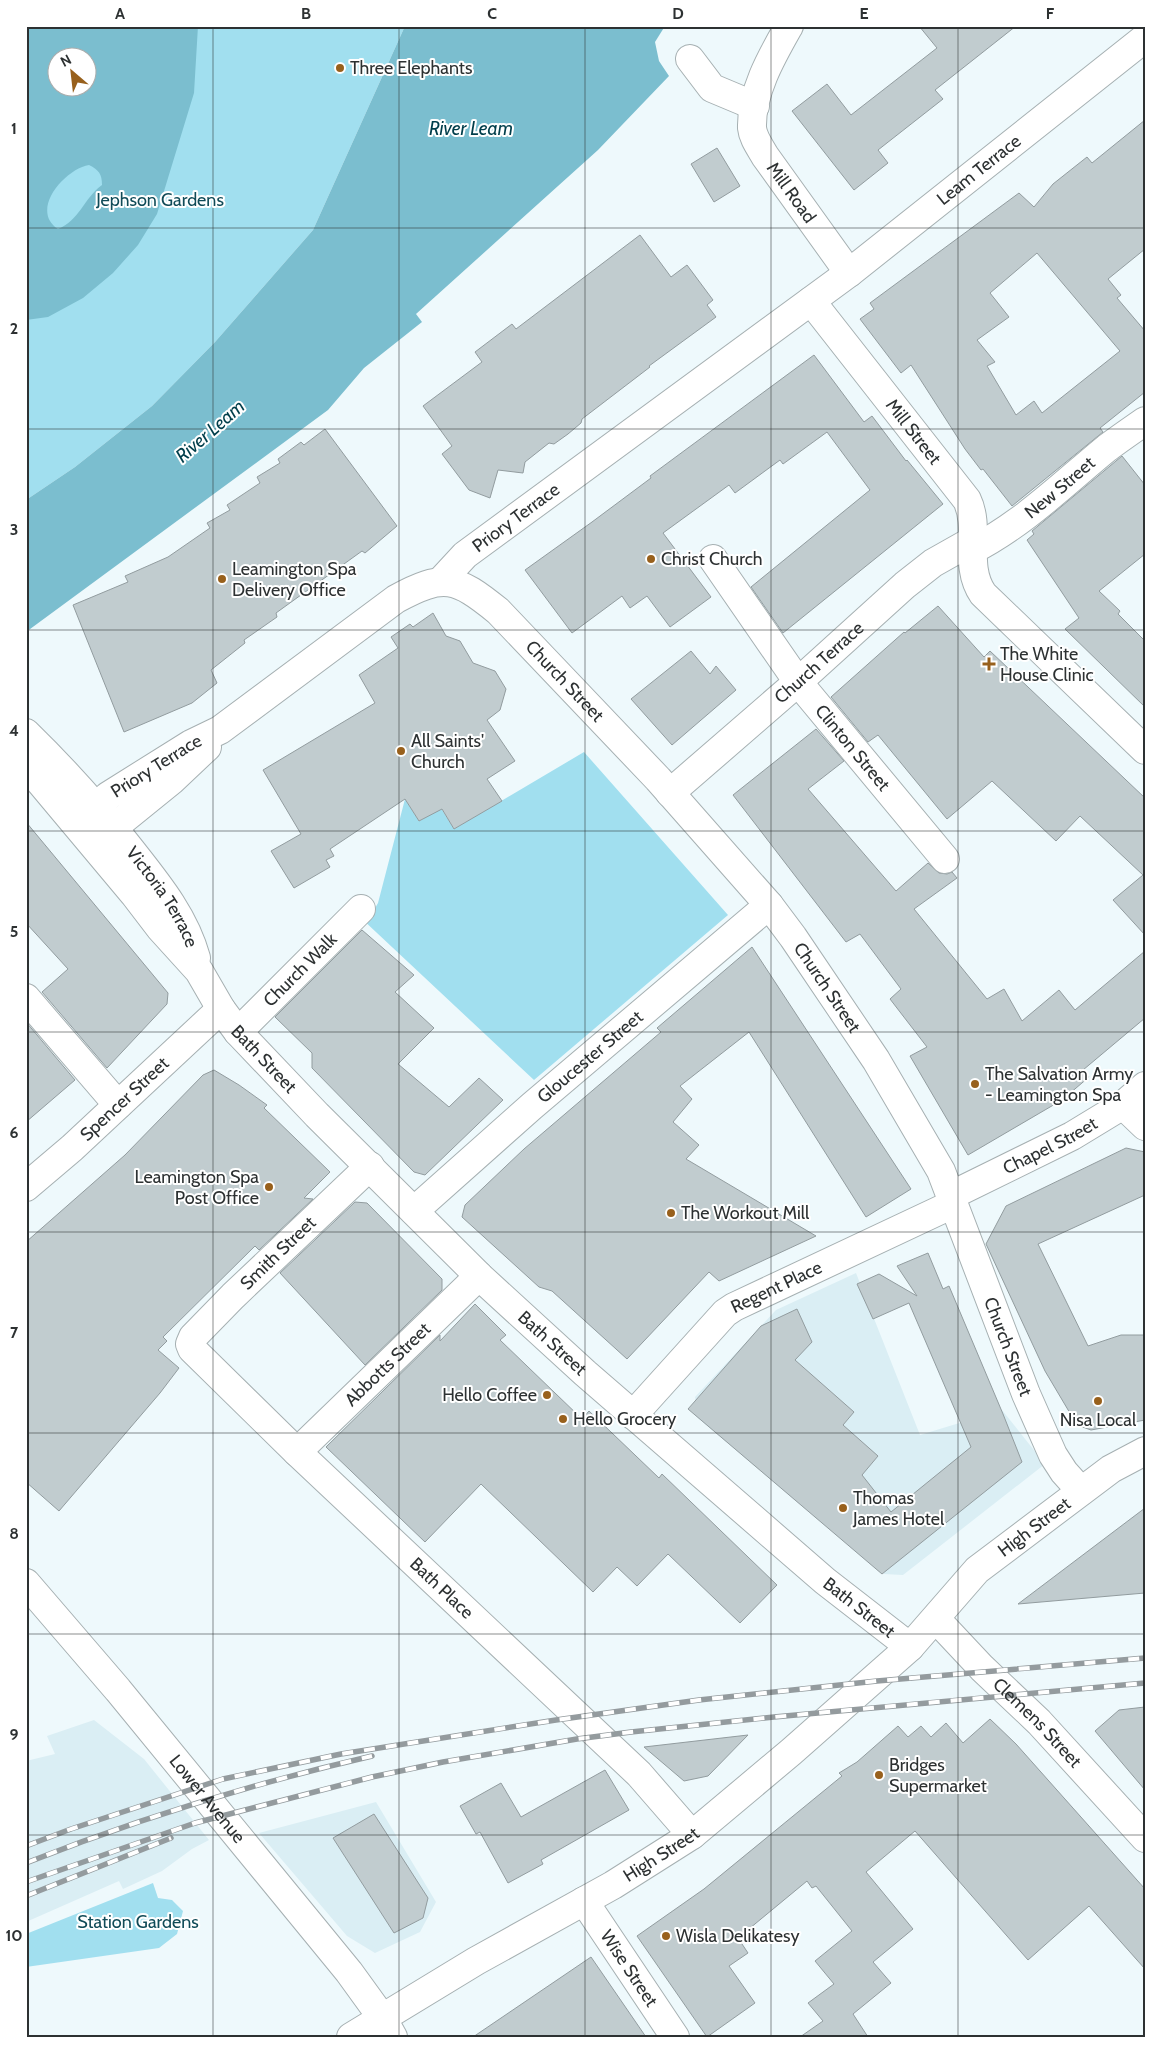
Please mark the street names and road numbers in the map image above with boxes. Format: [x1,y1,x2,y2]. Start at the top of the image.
street label: Leam Terrace [932,130,1025,210]
street label: Mill Road [762,158,821,227]
street label: Mill Street [881,395,946,469]
street label: New Street [1020,452,1099,523]
street label: Priory Terrace [468,478,564,557]
street label: Church Terrace [770,617,868,708]
street label: Church Street [521,636,609,726]
street label: Clinton Street [810,700,895,795]
street label: Priory Terrace [107,729,205,802]
street label: Victoria Terrace [121,842,203,950]
street label: Church Walk [259,928,342,1011]
street label: Church Street [789,938,865,1037]
street label: Gloucester Street [533,1006,647,1108]
street label: Bath Street [226,1021,301,1098]
street label: Spencer Street [76,1052,173,1146]
street label: Chapel Street [999,1112,1101,1179]
street label: Smith Street [236,1212,320,1294]
street label: Regent Place [727,1256,826,1318]
street label: Church Street [979,1294,1037,1399]
street label: Bath Street [513,1306,591,1380]
street label: Abbotts Street [340,1318,435,1411]
street label: High Street [993,1492,1075,1561]
street label: Bath Place [405,1553,478,1624]
street label: Bath Street [819,1573,900,1642]
street label: Clemens Street [988,1673,1086,1772]
street label: Lower Avenue [165,1750,250,1848]
street label: High Street [619,1823,704,1887]
street label: Wise Street [595,1926,663,2011]

